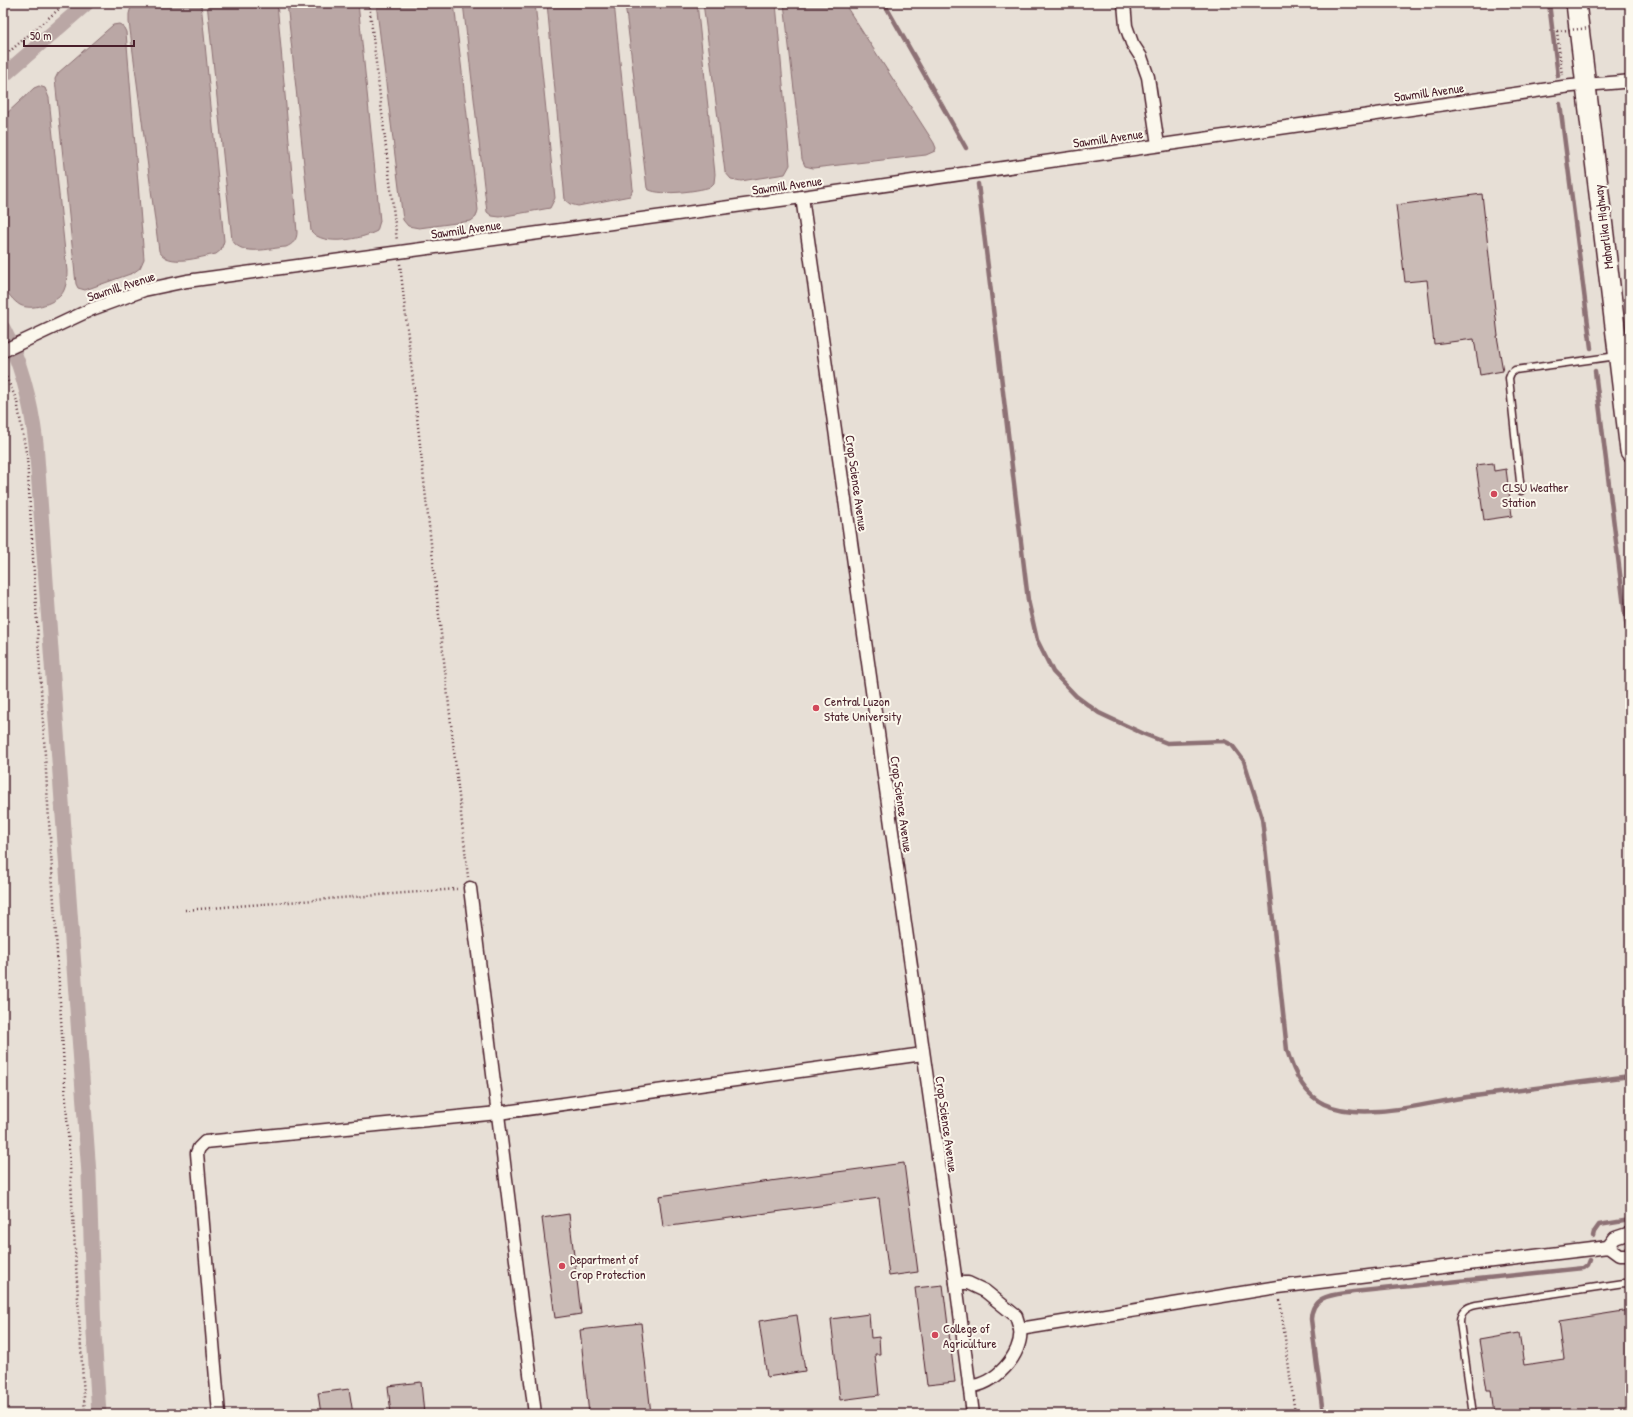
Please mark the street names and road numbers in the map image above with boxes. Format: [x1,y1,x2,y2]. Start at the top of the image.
street label: Sawmill Avenue [1393,78,1465,106]
street label: Sawmill Avenue [1072,124,1144,152]
street label: Sawmill Avenue [751,171,823,199]
street label: Maharlika Highway [1589,183,1617,270]
street label: Sawmill Avenue [430,215,502,243]
street label: Sawmill Avenue [85,267,157,305]
street label: Crop Science Avenue [841,434,873,532]
street label: Crop Science Avenue [886,755,918,853]
street label: Crop Science Avenue [931,1075,963,1173]

